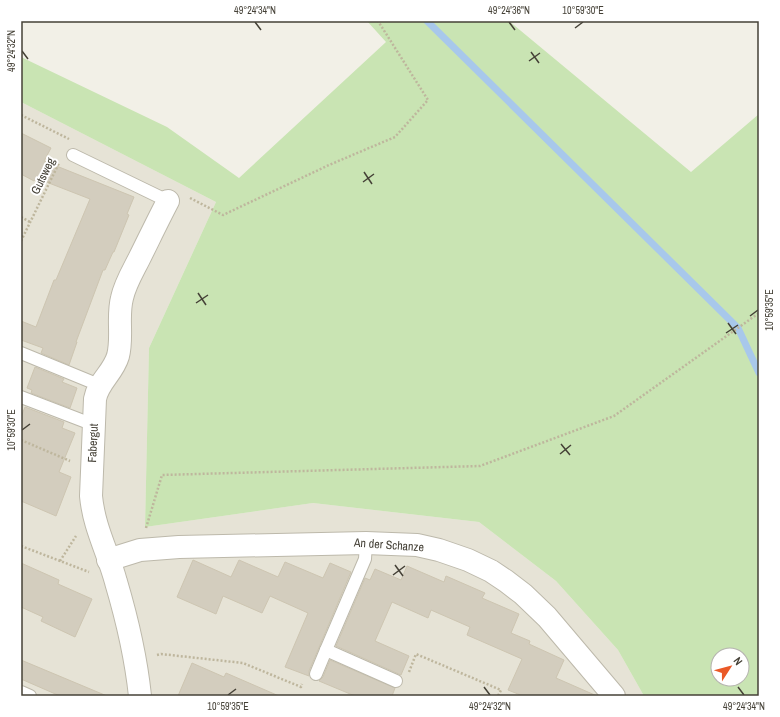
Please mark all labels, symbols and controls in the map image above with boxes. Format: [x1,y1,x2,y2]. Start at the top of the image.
text: 49°24'34"N [234,4,276,17]
text: 49°24'36"N [488,4,530,17]
text: 10°59'30"E [562,4,604,17]
text: 49°24'32"N [5,30,18,72]
street label: Gutsweg [27,155,59,197]
text: 10°59'35"E [763,289,776,331]
text: 10°59'30"E [5,409,18,451]
street label: Fabergut [84,423,102,463]
street label: An der Schanze [353,535,424,555]
north arrow [710,647,750,687]
text: N [731,654,746,668]
text: 10°59'35"E [207,700,249,713]
text: 49°24'32"N [469,700,511,713]
text: 49°24'34"N [723,700,765,713]

